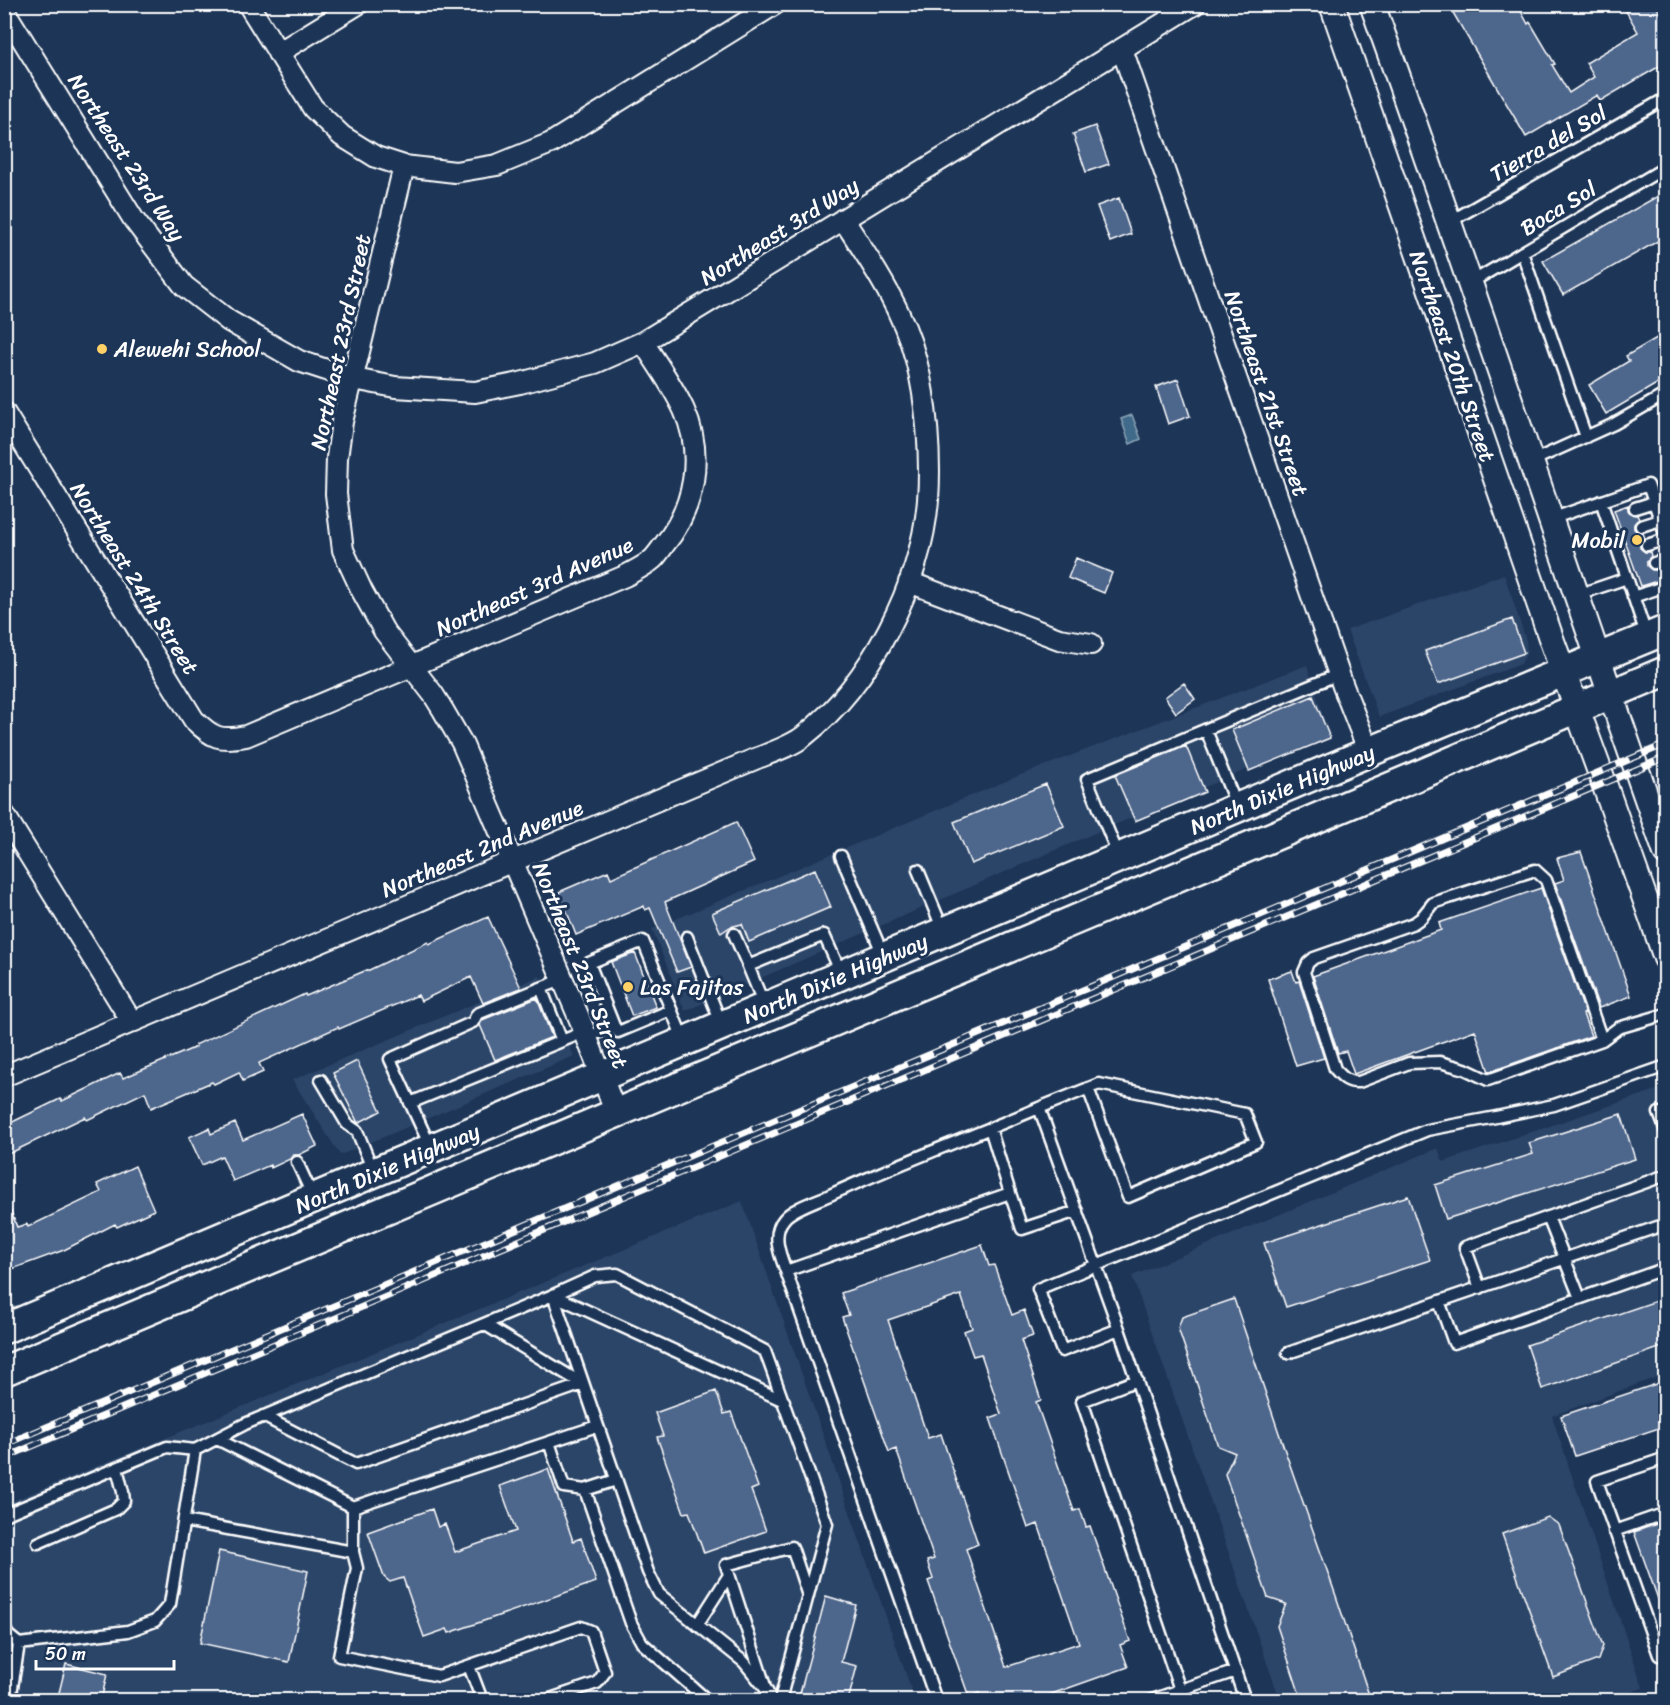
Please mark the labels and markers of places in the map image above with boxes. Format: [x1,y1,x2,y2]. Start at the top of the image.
place label: Alewehi School [113,330,262,369]
marker: Alewehi School [95,342,109,356]
place label: Mobil [1571,521,1626,560]
marker: Mobil [1630,533,1644,547]
place label: Las Fajitas [640,968,744,1007]
marker: Las Fajitas [621,980,635,994]

